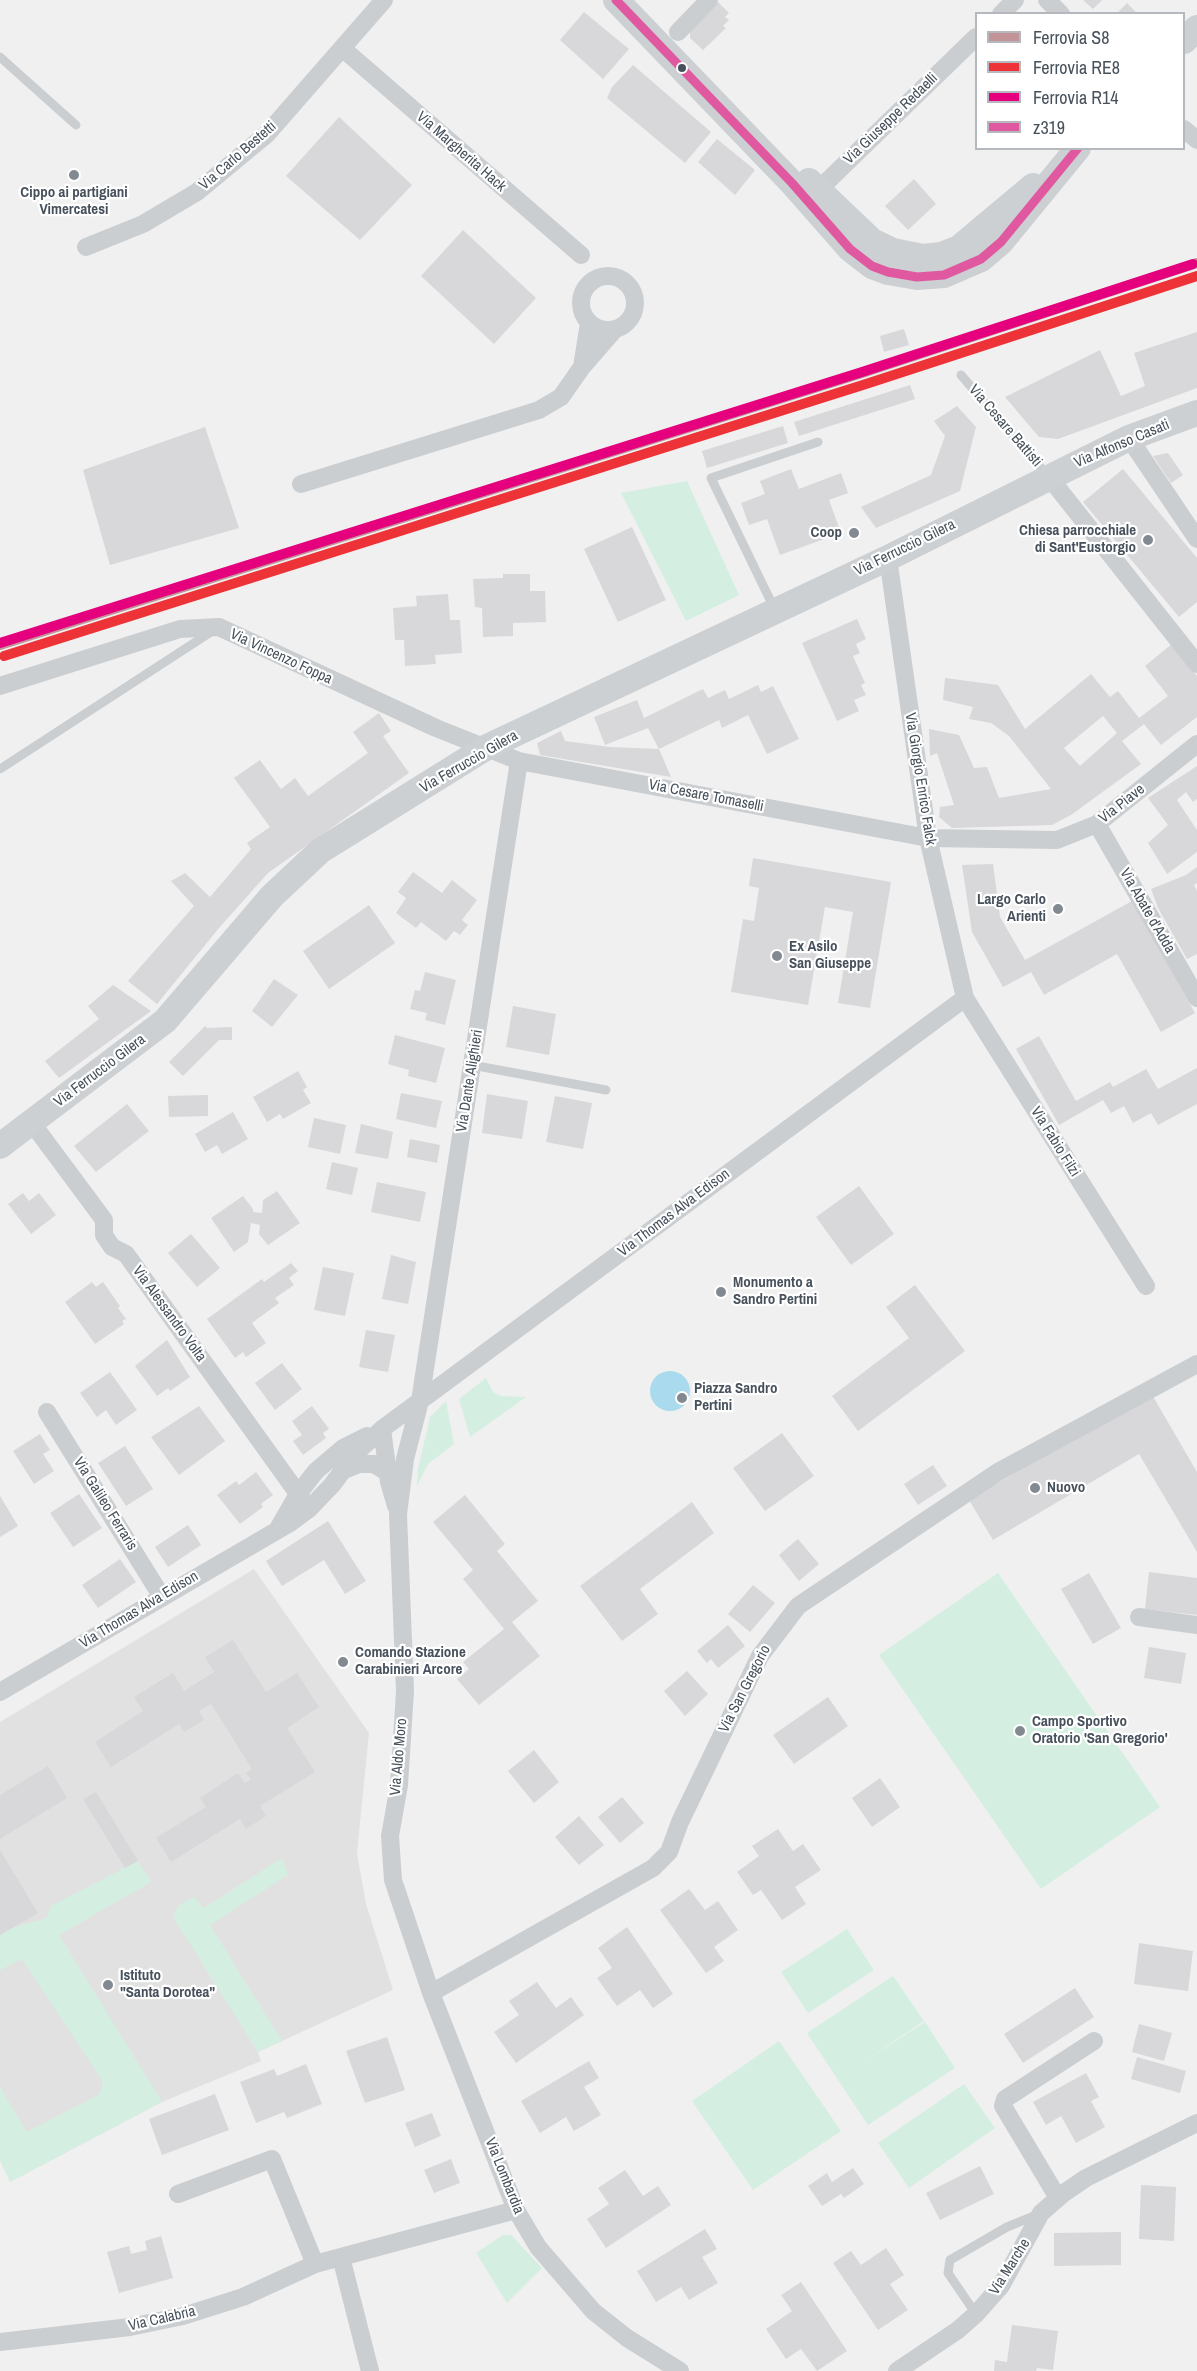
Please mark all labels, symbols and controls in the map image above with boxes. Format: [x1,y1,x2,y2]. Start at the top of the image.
legend [975,12,1185,150]
text: Ferrovia S8 [1033,25,1109,50]
text: Ferrovia RE8 [1033,55,1120,80]
unlabelled marker [676,62,688,74]
street label: Via Giuseppe Redaelli [840,70,942,168]
text: Ferrovia R14 [1033,85,1118,110]
street label: Via Margherita Hack [413,108,509,196]
text: z319 [1033,115,1065,140]
street label: Via Carlo Bestetti [196,118,280,194]
marker: Cippo ai partigiani Vimercatesi [67,168,81,182]
place label: Cippo ai partigiani Vimercatesi [20,184,128,219]
street label: Via Cesare Battisti [964,381,1046,471]
street label: Via Alfonso Casati [1072,416,1172,472]
street label: Via Ferruccio Gilera [852,516,958,580]
place label: Chiesa parrocchiale di Sant'Eustorgio [1019,522,1136,557]
place label: Coop [811,524,842,542]
marker: Coop [847,526,861,540]
marker: Chiesa parrocchiale di Sant'Eustorgio [1141,533,1155,547]
street label: Via Vincenzo Foppa [227,626,335,688]
street label: Via Giorgio Enrico Falck [901,711,939,847]
street label: Via Ferruccio Gilera [417,727,521,797]
street label: Via Cesare Tomaselli [647,776,765,816]
street label: Via Piave [1096,781,1148,827]
street label: Via Abate d'Adda [1115,865,1179,957]
place label: Largo Carlo Arienti [977,891,1046,926]
marker: Largo Carlo Arienti [1051,902,1065,916]
place label: Ex Asilo San Giuseppe [789,938,871,973]
marker: Ex Asilo San Giuseppe [770,949,784,963]
street label: Via Dante Alighieri [453,1028,487,1134]
street label: Via Ferruccio Gilera [51,1031,149,1111]
street label: Via Fabio Filzi [1026,1104,1084,1180]
street label: Via Thomas Alva Edison [615,1165,733,1261]
street label: Via Alessandro Volta [128,1263,210,1365]
place label: Monumento a Sandro Pertini [733,1274,817,1309]
marker: Monumento a Sandro Pertini [714,1285,728,1299]
place label: Piazza Sandro Pertini [694,1380,777,1415]
marker: Piazza Sandro Pertini [675,1391,689,1405]
street label: Via Galileo Ferraris [69,1454,141,1554]
place label: Nuovo [1047,1479,1085,1497]
marker: Nuovo [1028,1481,1042,1495]
street label: Via Thomas Alva Edison [76,1567,202,1653]
street label: Via San Gregorio [715,1642,775,1736]
place label: Comando Stazione Carabinieri Arcore [355,1644,466,1679]
marker: Comando Stazione Carabinieri Arcore [336,1655,350,1669]
place label: Campo Sportivo Oratorio 'San Gregorio' [1032,1713,1168,1748]
street label: Via Aldo Moro [387,1717,411,1797]
marker: Campo Sportivo Oratorio 'San Gregorio' [1013,1724,1027,1738]
place label: Istituto "Santa Dorotea" [120,1967,215,2002]
marker: Istituto "Santa Dorotea" [101,1978,115,1992]
street label: Via Lombardia [481,2135,527,2217]
street label: Via Marche [986,2236,1034,2298]
street label: Via Calabria [127,2303,197,2335]

